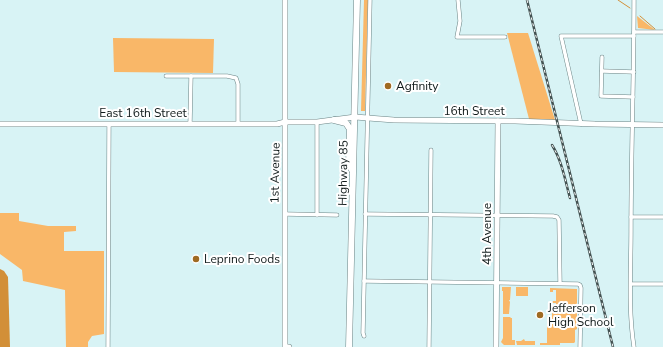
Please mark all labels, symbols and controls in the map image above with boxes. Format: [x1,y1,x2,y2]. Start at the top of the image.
place label: Agfinity [396,78,439,94]
marker: Agfinity [383,81,393,91]
street label: 16th Street [443,103,505,119]
street label: East 16th Street [99,105,188,121]
street label: Highway 85 [334,140,352,206]
street label: 1st Avenue [266,142,284,204]
street label: 4th Avenue [479,203,495,265]
place label: Leprino Foods [204,251,280,267]
marker: Leprino Foods [191,254,201,264]
place label: Jefferson High School [547,300,614,330]
marker: Jefferson High School [535,310,545,320]

